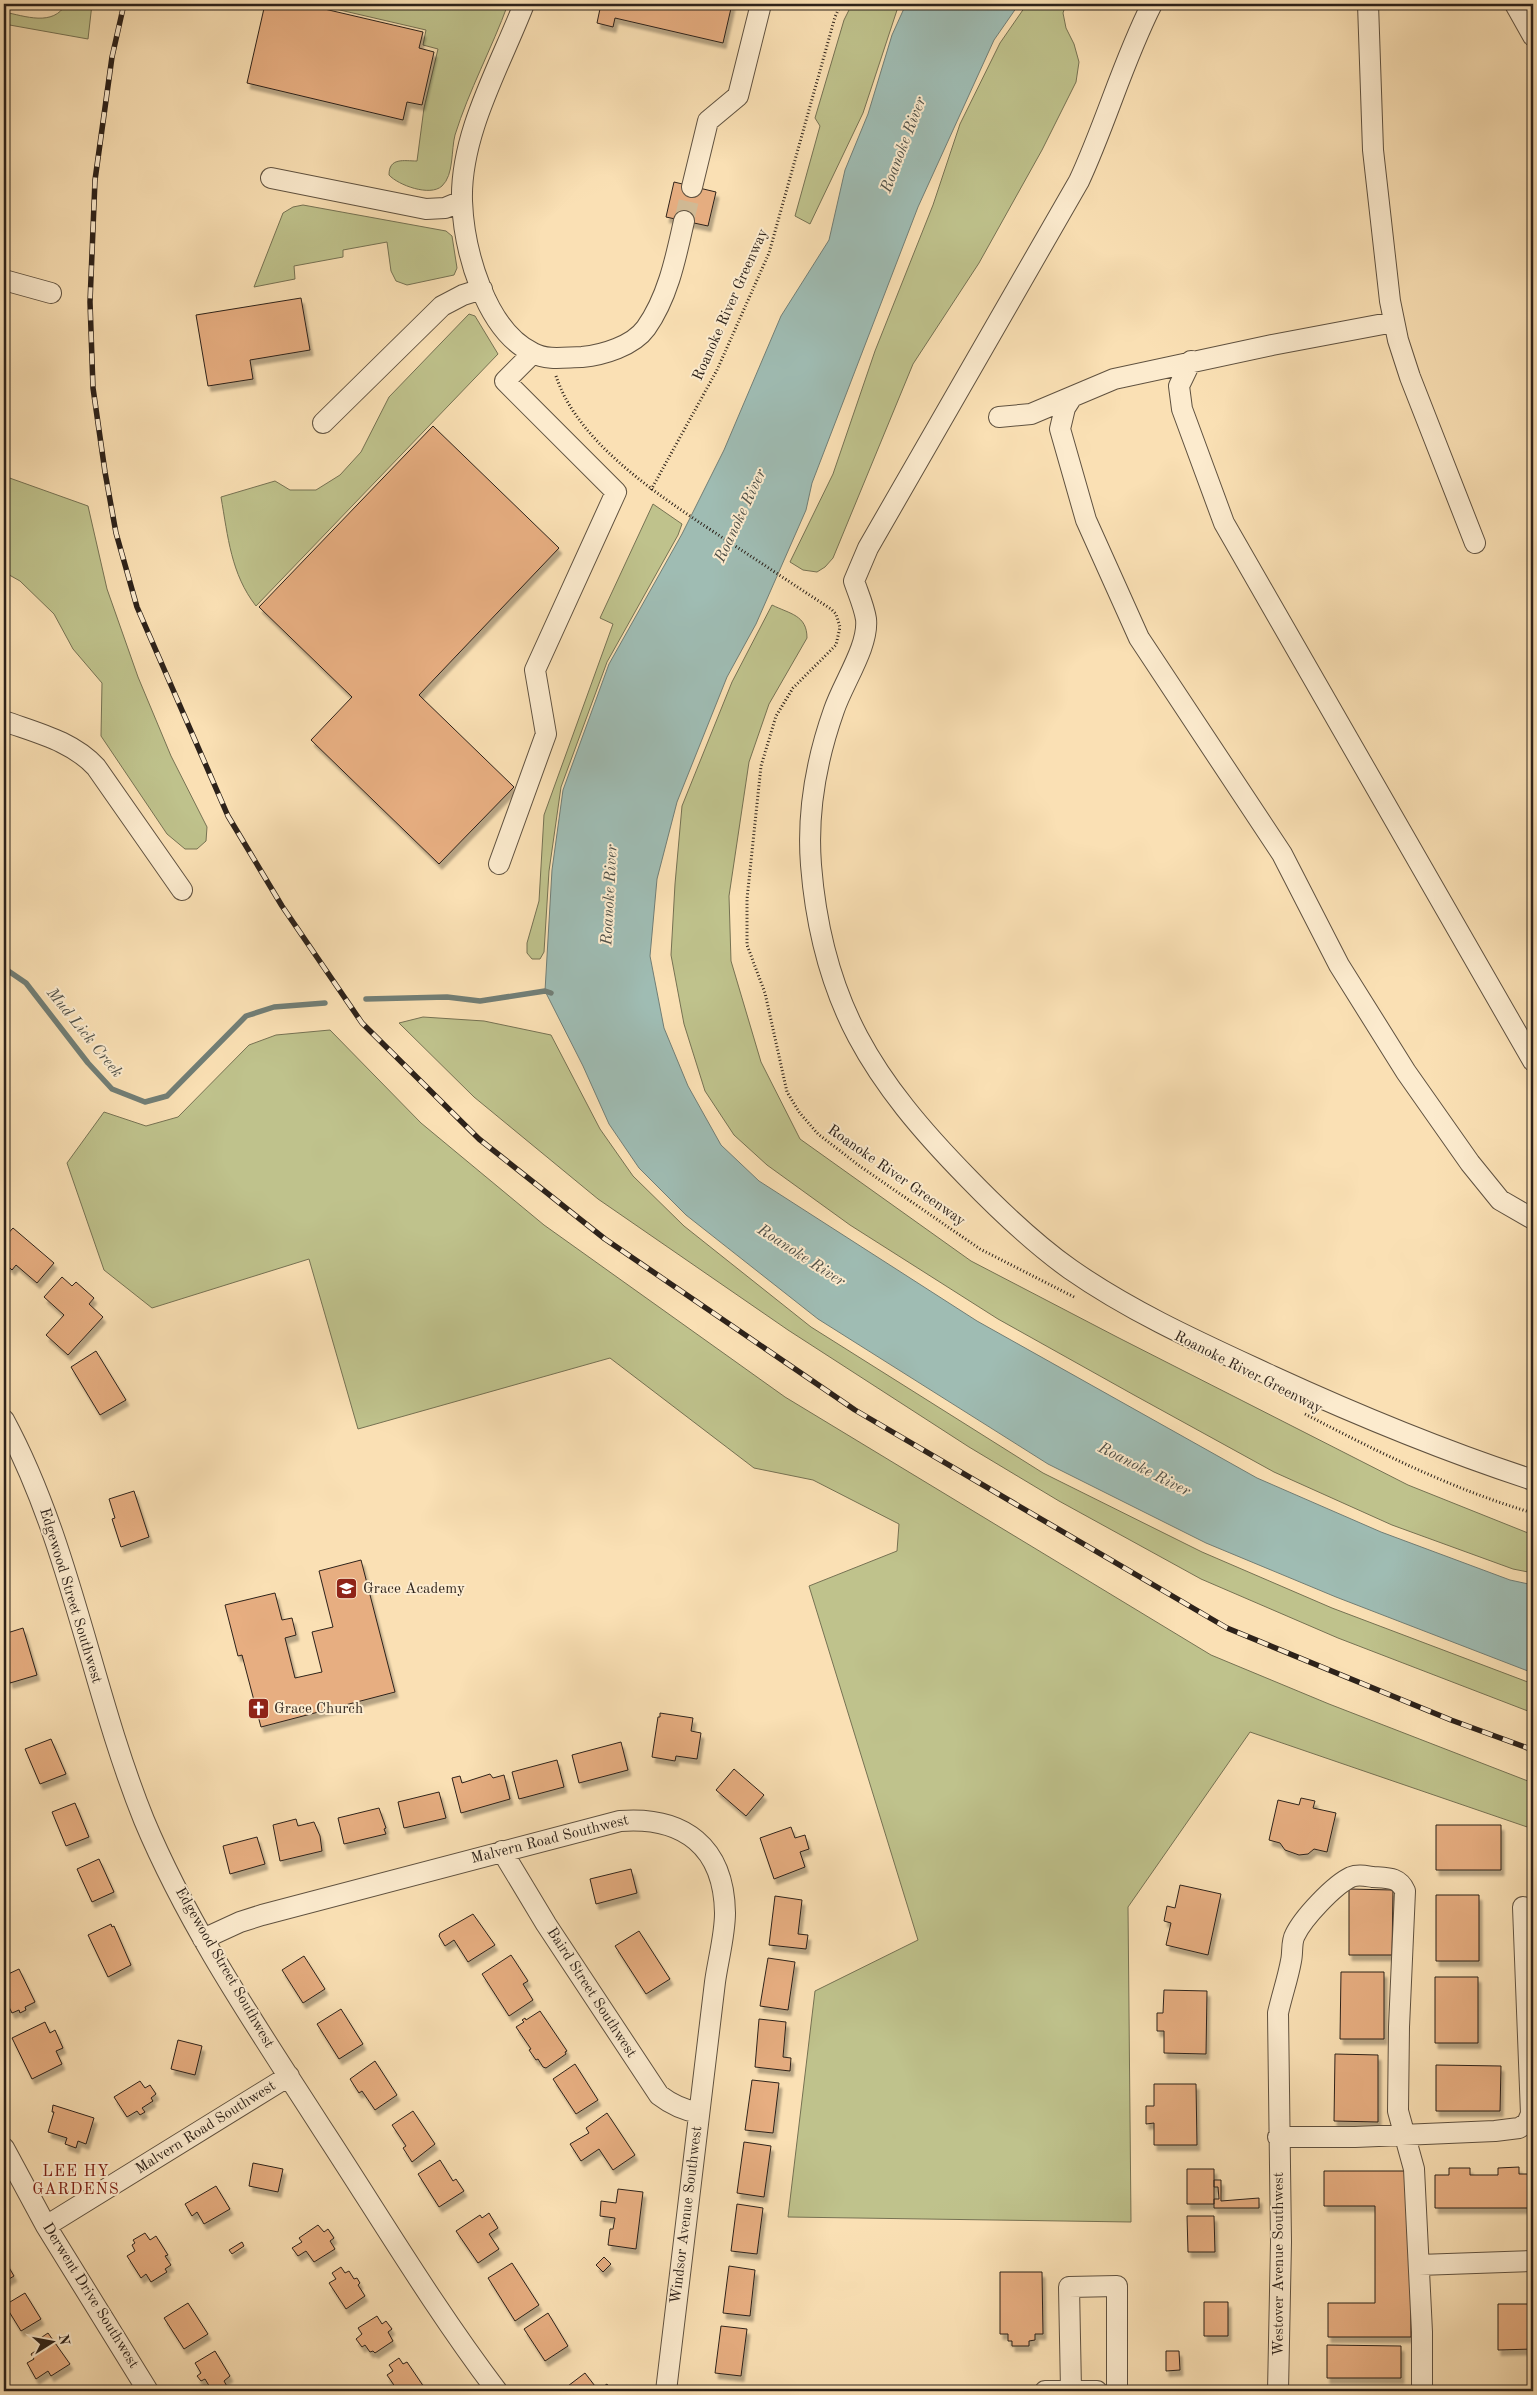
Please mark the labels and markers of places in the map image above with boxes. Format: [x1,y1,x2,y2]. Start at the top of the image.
school or university icon: Grace Academy [335,1577,359,1601]
place label: Grace Academy [363,1582,465,1597]
church icon: Grace Church [246,1697,270,1721]
place label: Grace Church [274,1702,363,1717]

